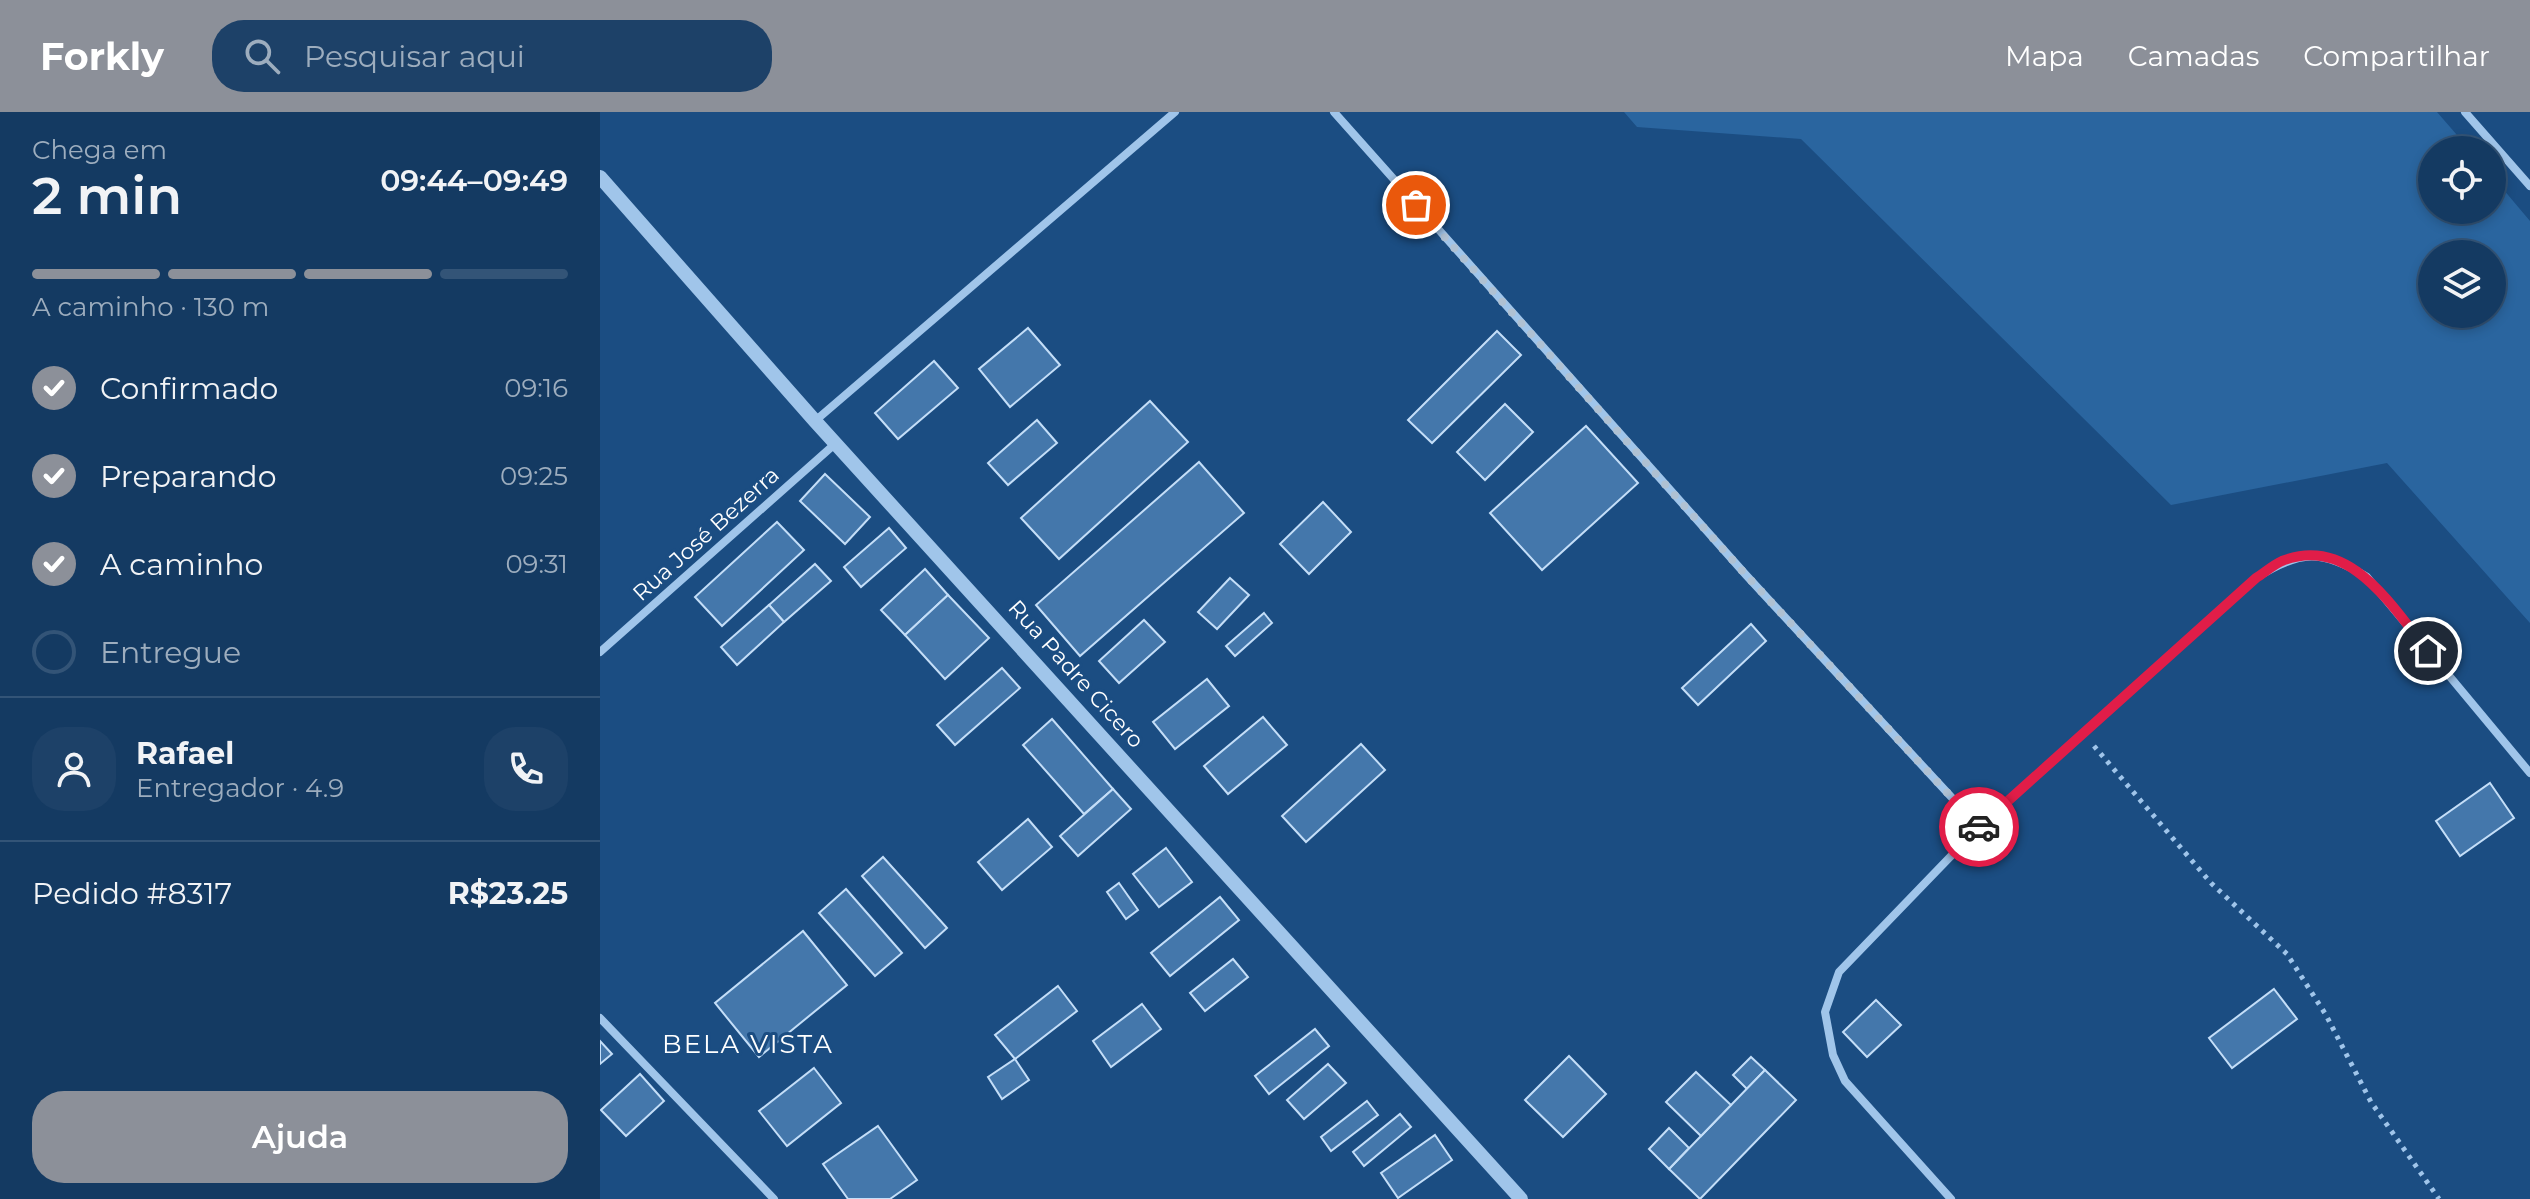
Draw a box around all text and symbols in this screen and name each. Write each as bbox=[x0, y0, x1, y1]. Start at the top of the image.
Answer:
search box bbox=[212, 20, 772, 92]
text: Forkly bbox=[40, 33, 164, 80]
icon: search bbox=[240, 34, 284, 78]
text: Pesquisar aqui bbox=[304, 38, 525, 75]
text: Mapa bbox=[2005, 39, 2084, 73]
text: Camadas bbox=[2128, 39, 2259, 73]
text: Compartilhar bbox=[2303, 39, 2490, 73]
text: Chega em bbox=[32, 134, 167, 166]
map controls bbox=[2418, 136, 2506, 328]
button: locate bbox=[2418, 136, 2506, 224]
text: 09:44–09:49 bbox=[380, 162, 568, 199]
text: 2 min bbox=[32, 164, 182, 227]
pin bbox=[1382, 171, 1450, 239]
icon: bag bbox=[1394, 183, 1438, 227]
button: layers bbox=[2418, 240, 2506, 328]
text: A caminho · 130 m bbox=[32, 291, 269, 323]
icon: check bbox=[32, 366, 76, 410]
text: Confirmado bbox=[100, 370, 278, 407]
text: 09:16 bbox=[504, 372, 568, 404]
icon: check bbox=[32, 454, 76, 498]
text: Preparando bbox=[100, 458, 277, 495]
text: 09:25 bbox=[500, 460, 568, 492]
street label: Rua José Bezerra bbox=[627, 461, 785, 607]
icon: check bbox=[32, 542, 76, 586]
text: A caminho bbox=[100, 546, 263, 583]
text: 09:31 bbox=[505, 548, 568, 580]
street label: Rua Padre Cicero bbox=[1002, 594, 1150, 754]
pin bbox=[2394, 617, 2462, 685]
icon: home bbox=[2406, 629, 2450, 673]
text: Entregue bbox=[100, 634, 241, 671]
button: person bbox=[32, 727, 116, 811]
button: phone bbox=[484, 727, 568, 811]
text: Rafael bbox=[136, 735, 234, 772]
text: Entregador · 4.9 bbox=[136, 772, 344, 804]
courier bbox=[1939, 787, 2019, 867]
icon: car bbox=[1957, 805, 2001, 849]
text: Pedido #8317 bbox=[32, 875, 232, 912]
text: R$23.25 bbox=[448, 875, 568, 912]
district label: BELA VISTA bbox=[662, 1028, 834, 1060]
button: Ajuda bbox=[32, 1091, 568, 1183]

